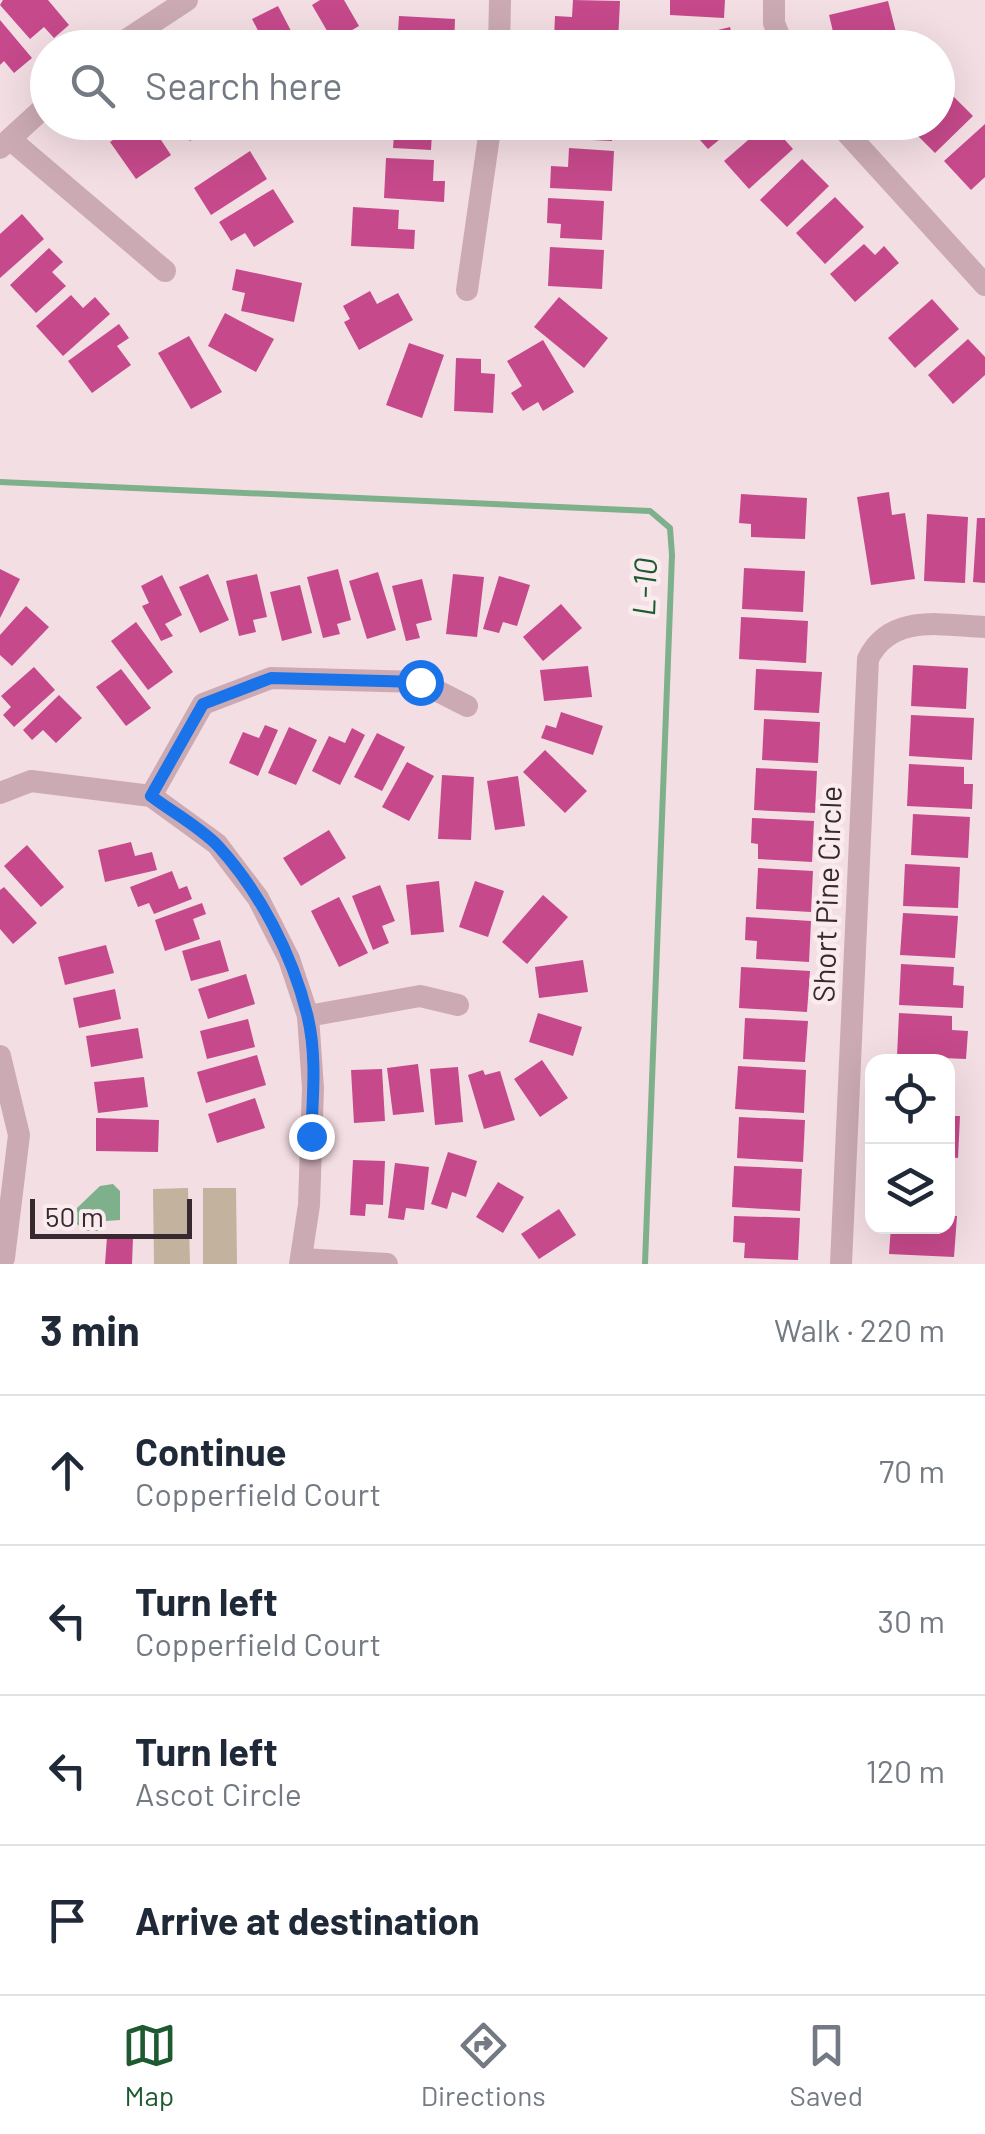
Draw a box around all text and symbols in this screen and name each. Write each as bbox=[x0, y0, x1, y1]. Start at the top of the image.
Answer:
search box bbox=[30, 30, 955, 140]
icon: search bbox=[65, 58, 120, 113]
text: Search here bbox=[145, 62, 343, 108]
water label: L-10 bbox=[623, 557, 663, 617]
route start bbox=[398, 660, 444, 706]
street label: Short Pine Circle bbox=[804, 785, 848, 1003]
map controls bbox=[865, 1054, 955, 1234]
button: locate bbox=[865, 1054, 955, 1144]
route end bbox=[289, 1114, 335, 1160]
button: layers bbox=[865, 1144, 955, 1234]
scale bar bbox=[30, 1194, 192, 1238]
text: 50 m bbox=[45, 1199, 104, 1233]
text: 3 min bbox=[40, 1304, 140, 1354]
text: Walk · 220 m bbox=[774, 1310, 945, 1348]
text: Continue bbox=[135, 1428, 286, 1474]
icon: ahead bbox=[40, 1443, 95, 1498]
text: 70 m bbox=[879, 1451, 945, 1489]
text: Copperfield Court bbox=[135, 1474, 381, 1512]
text: Turn left bbox=[135, 1578, 278, 1624]
icon: left bbox=[40, 1593, 95, 1648]
text: 30 m bbox=[878, 1601, 945, 1639]
text: Copperfield Court bbox=[135, 1624, 381, 1662]
text: Turn left bbox=[135, 1728, 278, 1774]
icon: left bbox=[40, 1743, 95, 1798]
text: 120 m bbox=[866, 1751, 945, 1789]
text: Ascot Circle bbox=[135, 1774, 302, 1812]
icon: arrive bbox=[40, 1893, 95, 1948]
text: Arrive at destination bbox=[135, 1897, 480, 1943]
tab: Map bbox=[122, 2018, 177, 2112]
tab: Directions bbox=[421, 2018, 546, 2112]
tab: Saved bbox=[790, 2018, 863, 2112]

